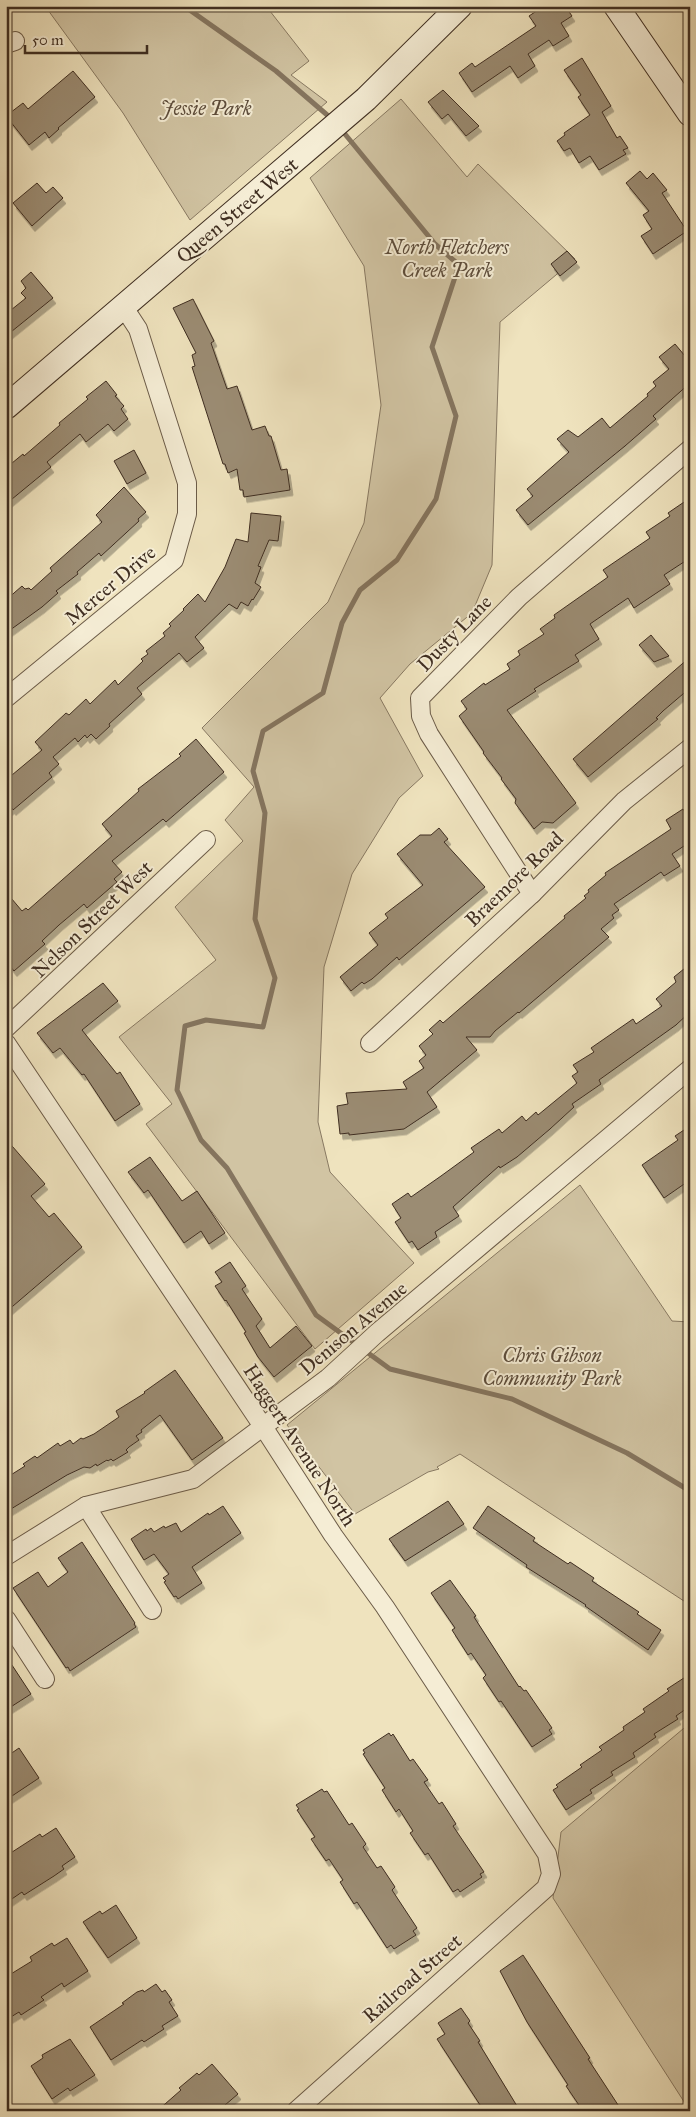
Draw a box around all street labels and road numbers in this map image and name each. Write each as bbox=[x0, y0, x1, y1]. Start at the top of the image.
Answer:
street label: Queen Street West bbox=[171, 152, 303, 268]
street label: Mercer Drive bbox=[60, 540, 160, 630]
street label: Dusty Lane bbox=[412, 590, 496, 676]
street label: Braemore Road bbox=[460, 826, 568, 932]
street label: Nelson Street West bbox=[27, 856, 157, 982]
street label: Denison Avenue bbox=[294, 1276, 412, 1380]
street label: Haggert Avenue North bbox=[238, 1359, 361, 1531]
street label: Railroad Street bbox=[358, 1928, 466, 2028]

